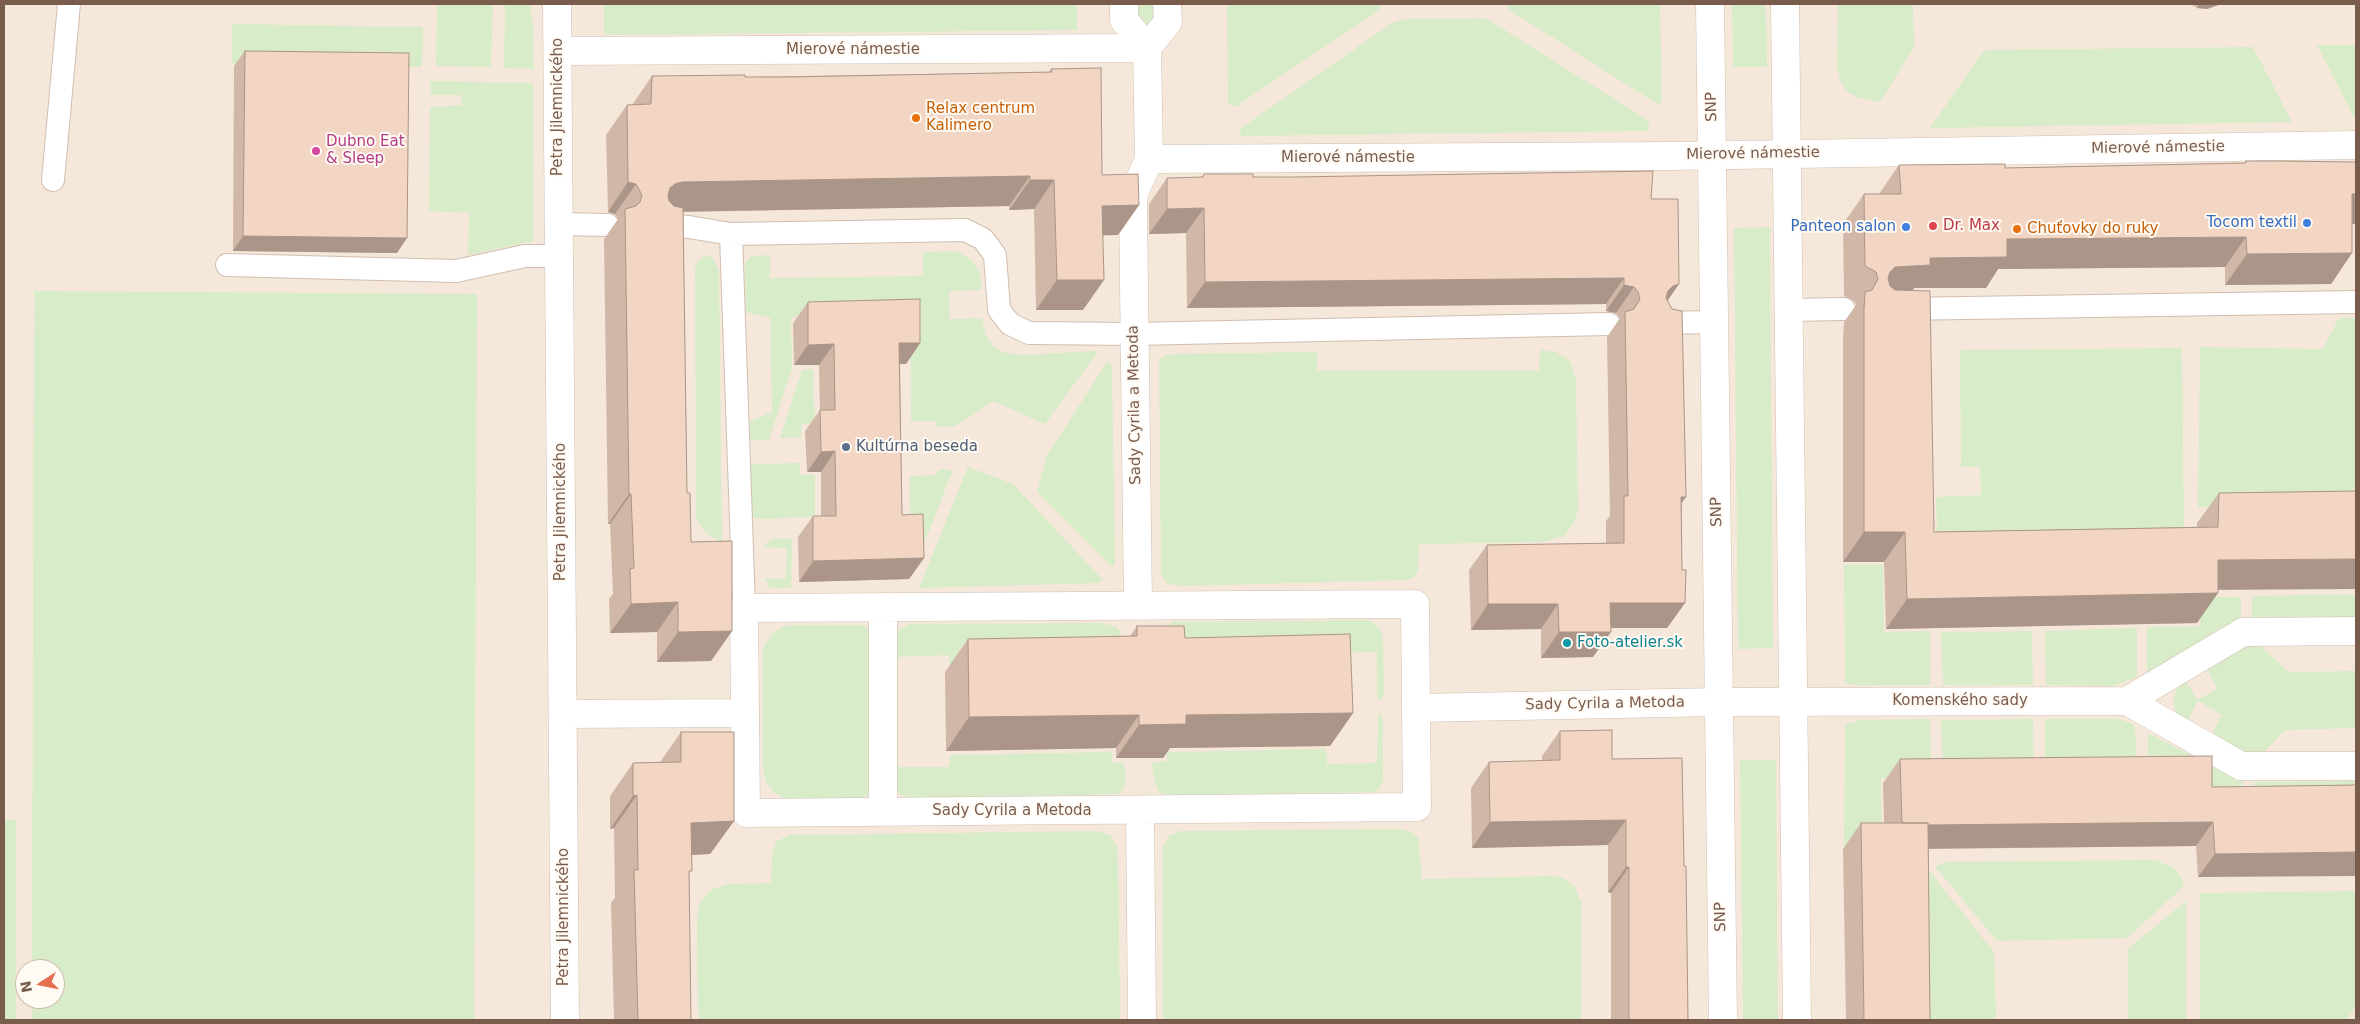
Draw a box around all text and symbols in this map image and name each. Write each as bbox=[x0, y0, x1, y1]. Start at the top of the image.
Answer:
street label: Petra Jilemnického bbox=[549, 38, 567, 176]
street label: Mierové námestie bbox=[786, 41, 920, 59]
street label: SNP bbox=[1703, 92, 1721, 122]
place label: Relax centrum Kalimero bbox=[926, 100, 1035, 135]
marker: Relax centrum Kalimero bbox=[910, 112, 922, 124]
place label: Dubno Eat & Sleep bbox=[326, 133, 405, 168]
street label: Mierové námestie bbox=[2091, 138, 2225, 158]
street label: Mierové námestie bbox=[1686, 144, 1820, 164]
marker: Dubno Eat & Sleep bbox=[310, 145, 322, 157]
street label: Mierové námestie bbox=[1281, 149, 1415, 167]
place label: Tocom textil bbox=[2206, 214, 2297, 232]
place label: Dr. Max bbox=[1943, 217, 2000, 235]
marker: Tocom textil bbox=[2301, 217, 2313, 229]
place label: Panteon salon bbox=[1791, 218, 1896, 236]
marker: Dr. Max bbox=[1927, 220, 1939, 232]
place label: Chuťovky do ruky bbox=[2027, 220, 2158, 238]
marker: Panteon salon bbox=[1900, 221, 1912, 233]
marker: Chuťovky do ruky bbox=[2011, 223, 2023, 235]
street label: Sady Cyrila a Metoda bbox=[1125, 325, 1145, 485]
place label: Kultúrna beseda bbox=[856, 438, 978, 456]
marker: Kultúrna beseda bbox=[840, 441, 852, 453]
street label: Petra Jilemnického bbox=[552, 443, 570, 581]
street label: SNP bbox=[1708, 497, 1726, 527]
place label: Foto-atelier.sk bbox=[1577, 634, 1683, 652]
marker: Foto-atelier.sk bbox=[1561, 637, 1573, 649]
street label: Komenského sady bbox=[1892, 692, 2028, 710]
street label: Sady Cyrila a Metoda bbox=[1525, 694, 1685, 714]
street label: Sady Cyrila a Metoda bbox=[932, 802, 1092, 820]
street label: Petra Jilemnického bbox=[555, 848, 573, 986]
street label: SNP bbox=[1712, 902, 1730, 932]
north arrow bbox=[15, 959, 65, 1009]
text: N bbox=[17, 979, 35, 994]

